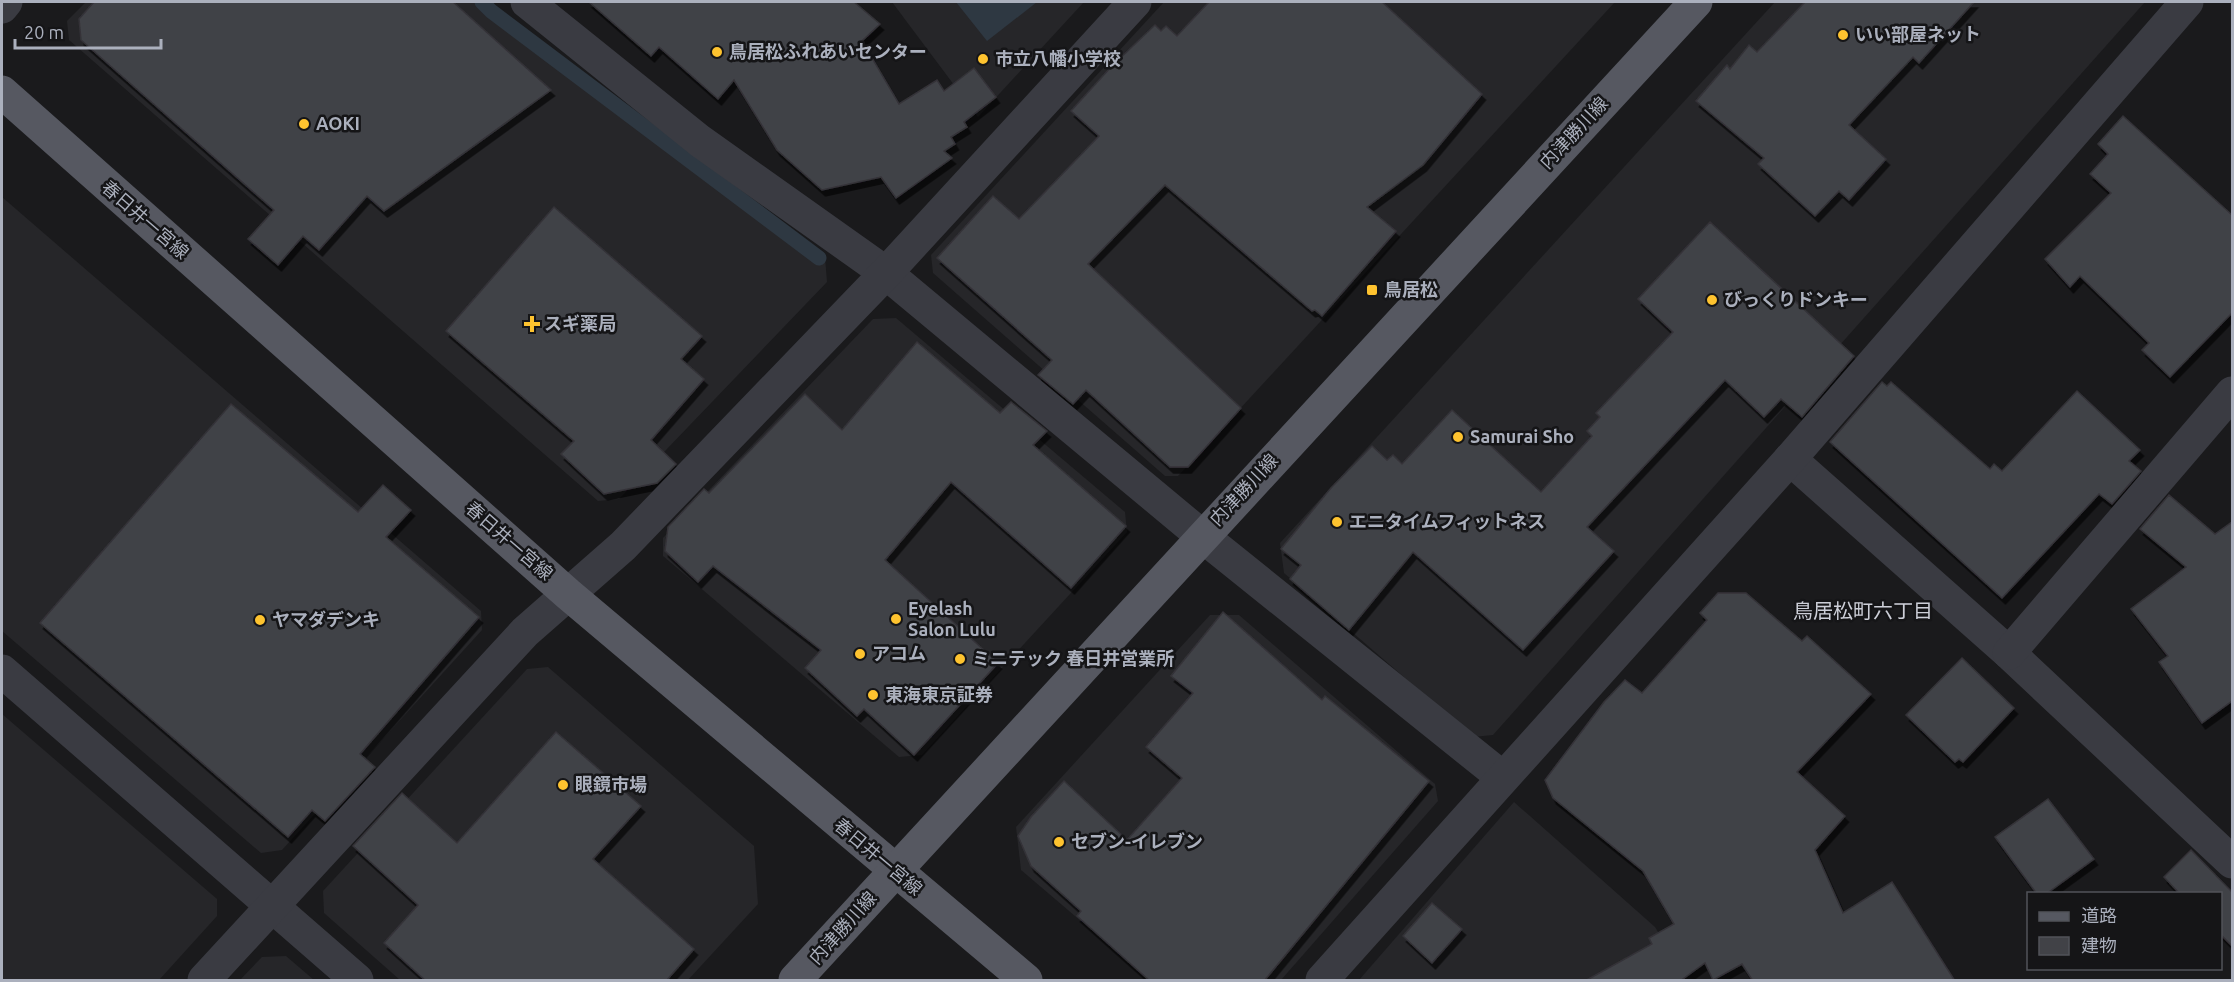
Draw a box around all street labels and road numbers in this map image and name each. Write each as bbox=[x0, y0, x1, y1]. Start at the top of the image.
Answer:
street label: 内津勝川線 bbox=[1535, 93, 1611, 172]
street label: 春日井一宮線 bbox=[98, 176, 193, 262]
street label: 内津勝川線 bbox=[1205, 450, 1281, 529]
street label: 春日井一宮線 bbox=[462, 497, 557, 583]
street label: 春日井一宮線 bbox=[831, 814, 926, 899]
street label: 内津勝川線 bbox=[805, 887, 880, 967]

